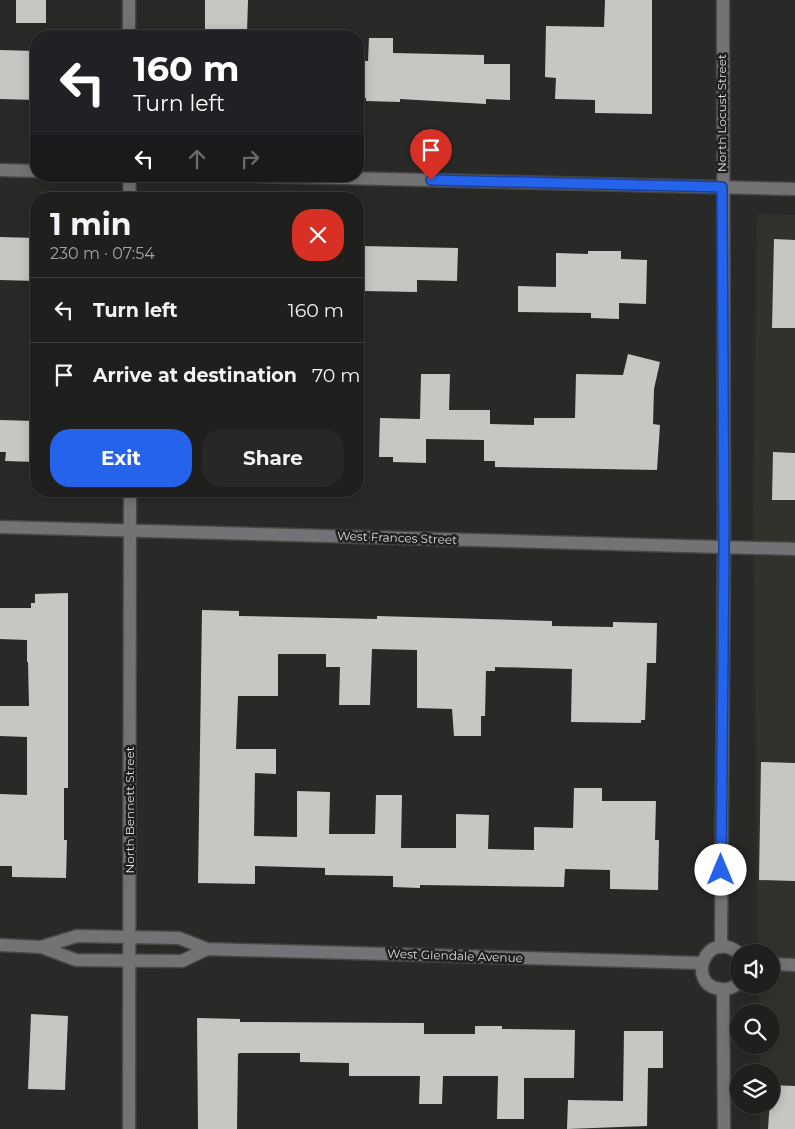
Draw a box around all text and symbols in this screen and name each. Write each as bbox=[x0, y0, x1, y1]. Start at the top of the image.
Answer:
text: 160 m bbox=[133, 47, 239, 90]
icon: left bbox=[50, 50, 115, 115]
street label: North Locust Street bbox=[714, 54, 729, 172]
text: Turn left bbox=[133, 90, 225, 117]
pin bbox=[410, 129, 452, 180]
icon: arrive bbox=[417, 136, 445, 164]
icon: left bbox=[130, 145, 158, 173]
icon: ahead bbox=[183, 145, 211, 173]
icon: right bbox=[236, 145, 264, 173]
text: 1 min bbox=[50, 206, 131, 243]
button: close bbox=[292, 209, 344, 261]
text: 230 m · 07:54 bbox=[50, 244, 155, 263]
icon: left bbox=[50, 296, 78, 324]
text: Turn left bbox=[93, 299, 178, 322]
text: 160 m bbox=[288, 299, 344, 322]
icon: arrive bbox=[50, 361, 78, 389]
text: Arrive at destination bbox=[93, 364, 297, 387]
text: 70 m bbox=[312, 364, 360, 387]
button: Exit bbox=[50, 429, 192, 487]
button: Share bbox=[202, 429, 344, 487]
street label: West Frances Street bbox=[337, 528, 457, 547]
street label: North Bennett Street bbox=[122, 746, 137, 874]
position arrow bbox=[694, 843, 746, 895]
map controls bbox=[730, 944, 780, 1114]
button: sound bbox=[730, 944, 780, 994]
street label: West Glendale Avenue bbox=[387, 946, 523, 965]
button: search bbox=[730, 1004, 780, 1054]
button: layers bbox=[730, 1064, 780, 1114]

